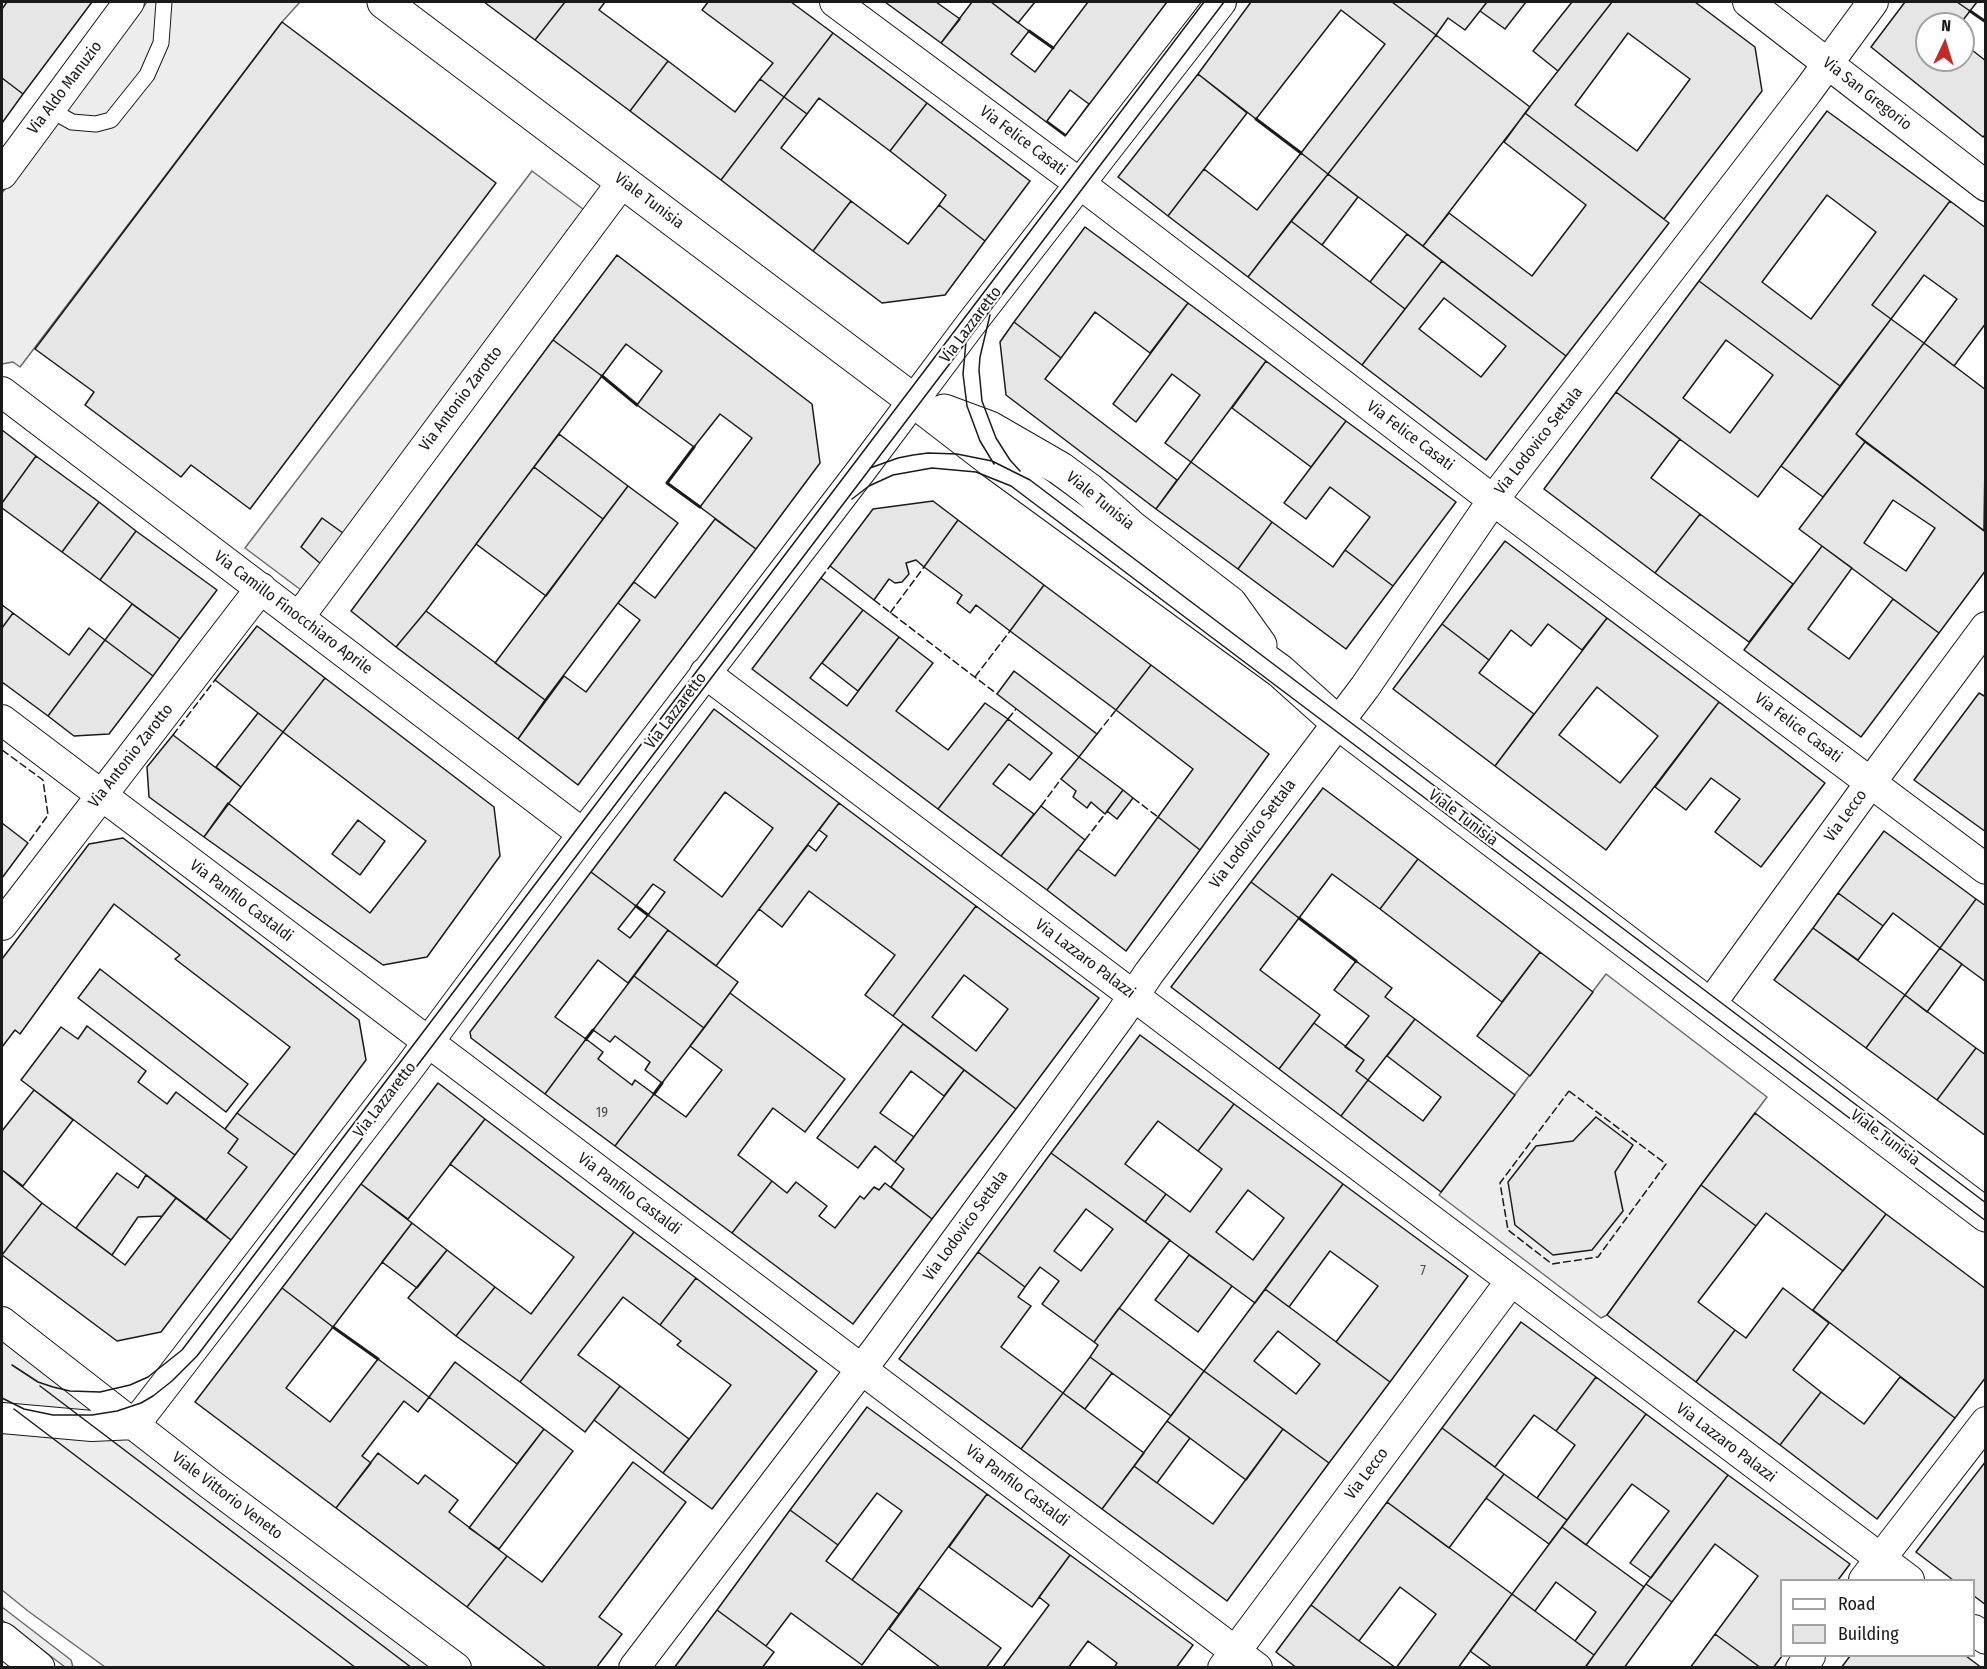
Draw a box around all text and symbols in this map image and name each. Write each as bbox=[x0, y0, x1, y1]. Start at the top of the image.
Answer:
north arrow bbox=[1915, 12, 1975, 72]
text: N bbox=[1941, 16, 1952, 35]
street label: Via Aldo Manuzio bbox=[24, 38, 106, 138]
street label: Via San Gregorio bbox=[1819, 53, 1915, 135]
street label: Via Felice Casati bbox=[976, 102, 1070, 180]
street label: Viale Tunisia bbox=[610, 169, 688, 233]
street label: Via Lazzaretto bbox=[936, 283, 1006, 367]
street label: Via Antonio Zarotto bbox=[415, 343, 507, 455]
street label: Via Lodovico Settala bbox=[1491, 383, 1587, 499]
street label: Via Felice Casati bbox=[1363, 397, 1457, 475]
street label: Viale Tunisia bbox=[1062, 468, 1138, 534]
street label: Via Camillo Finocchiaro Aprile bbox=[210, 547, 376, 679]
street label: Via Lazzaretto bbox=[641, 669, 711, 753]
street label: Via Felice Casati bbox=[1751, 689, 1845, 767]
street label: Via Antonio Zarotto bbox=[85, 700, 177, 812]
street label: Via Lodovico Settala bbox=[1206, 776, 1300, 892]
street label: Viale Tunisia bbox=[1424, 786, 1502, 850]
street label: Via Lecco bbox=[1821, 786, 1871, 846]
street label: Via Panfilo Castaldi bbox=[186, 856, 296, 946]
street label: Via Lazzaro Palazzi bbox=[1031, 915, 1139, 1003]
street label: Via Lazzaretto bbox=[350, 1058, 420, 1142]
house number: 19 bbox=[596, 1105, 608, 1121]
street label: Viale Tunisia bbox=[1846, 1106, 1924, 1170]
street label: Via Panfilo Castaldi bbox=[574, 1149, 684, 1239]
street label: Via Lodovico Settala bbox=[920, 1167, 1012, 1285]
house number: 7 bbox=[1420, 1263, 1426, 1279]
street label: Via Lazzaro Palazzi bbox=[1672, 1399, 1780, 1487]
street label: Via Panfilo Castaldi bbox=[962, 1441, 1072, 1531]
street label: Via Lecco bbox=[1341, 1444, 1393, 1504]
street label: Viale Vittorio Veneto bbox=[168, 1448, 286, 1544]
legend bbox=[1780, 1579, 1975, 1657]
text: Road bbox=[1838, 1593, 1875, 1615]
text: Building bbox=[1838, 1623, 1899, 1645]

